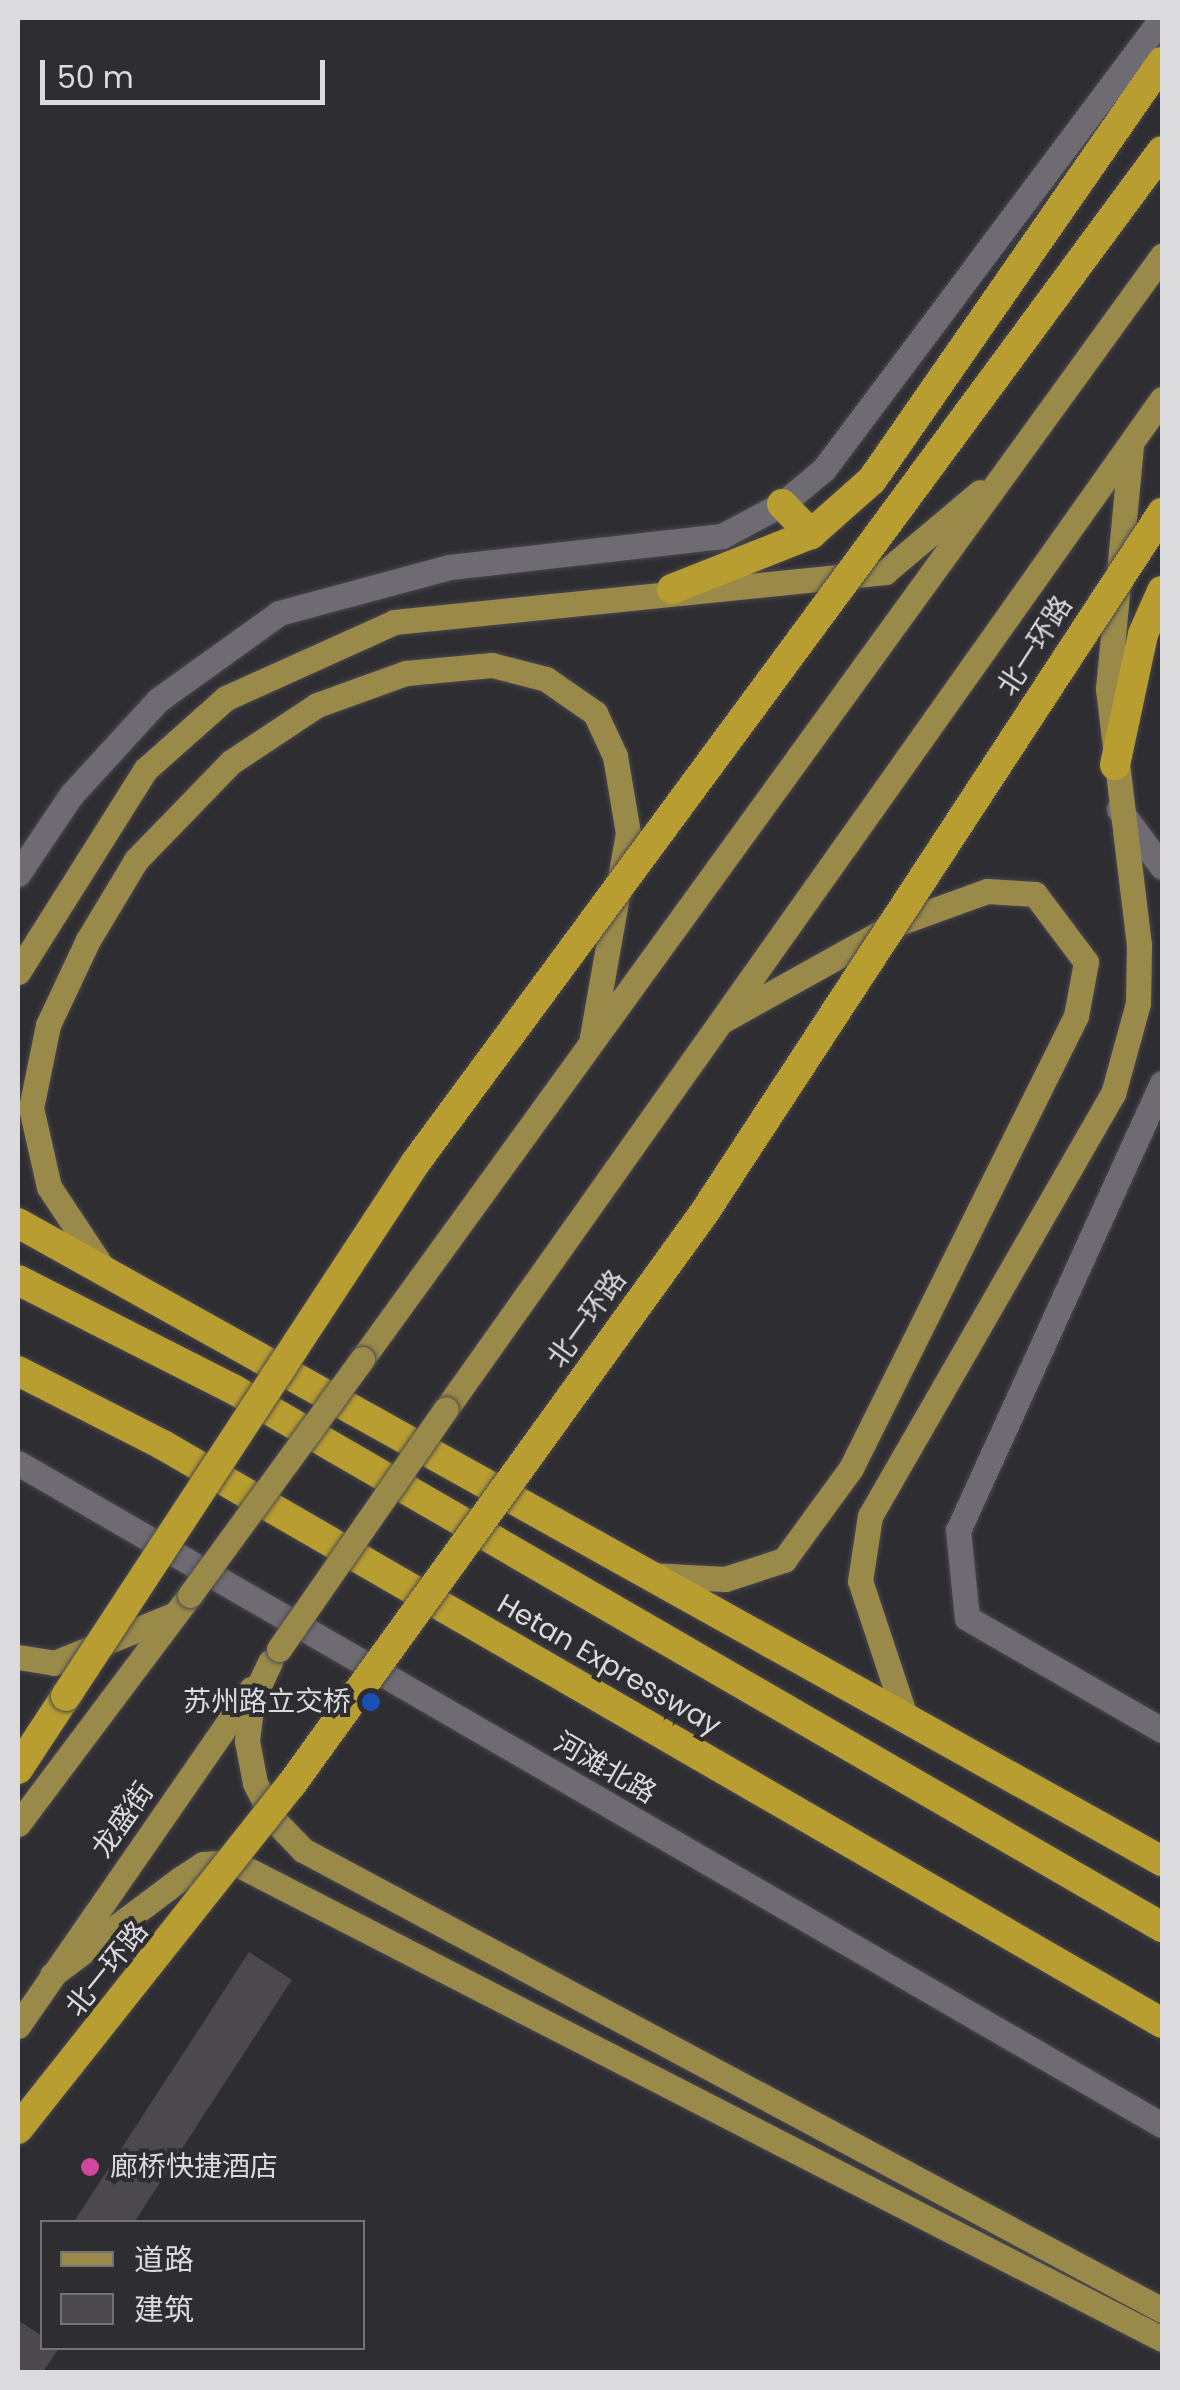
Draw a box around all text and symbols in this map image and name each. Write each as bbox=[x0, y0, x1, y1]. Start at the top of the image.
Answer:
scale bar bbox=[45, 40, 330, 102]
text: 50 m bbox=[57, 56, 134, 99]
street label: 北一环路 bbox=[990, 590, 1080, 702]
street label: 北一环路 bbox=[540, 1264, 634, 1374]
street label: Hetan Expressway bbox=[491, 1587, 727, 1743]
place label: 苏州路立交桥 bbox=[183, 1685, 351, 1719]
marker: 苏州路立交桥 bbox=[360, 1691, 382, 1713]
street label: 河滩北路 bbox=[548, 1725, 662, 1811]
street label: 龙盛街 bbox=[85, 1776, 161, 1864]
street label: 北一环路 bbox=[59, 1915, 155, 2023]
place label: 廊桥快捷酒店 bbox=[110, 2150, 278, 2184]
marker: 廊桥快捷酒店 bbox=[79, 2156, 101, 2178]
legend bbox=[40, 2220, 365, 2350]
text: 道路 bbox=[134, 2238, 194, 2281]
text: 建筑 bbox=[134, 2288, 194, 2331]

